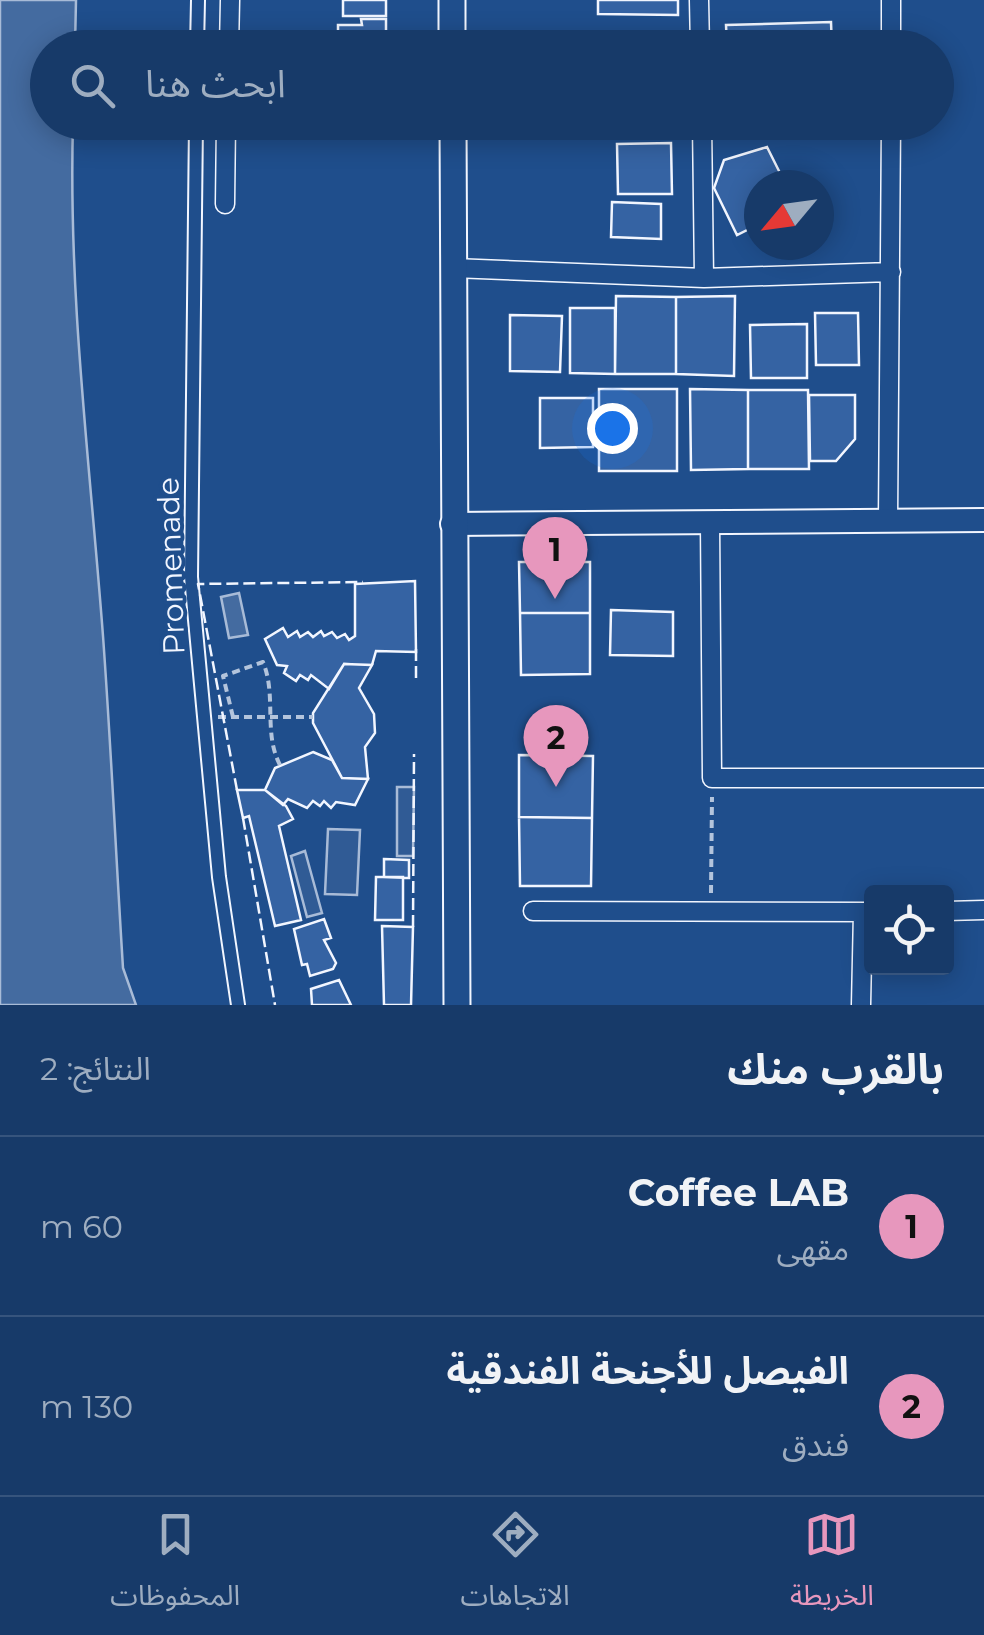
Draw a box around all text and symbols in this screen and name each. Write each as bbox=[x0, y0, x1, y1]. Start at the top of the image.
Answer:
search box bbox=[30, 30, 954, 140]
icon: search bbox=[65, 58, 120, 113]
text: ابحث هنا bbox=[145, 60, 286, 107]
north arrow bbox=[744, 170, 834, 260]
your location bbox=[587, 403, 638, 454]
street label: Promenade bbox=[149, 477, 193, 655]
pin: 1 bbox=[522, 516, 588, 599]
pin: 2 bbox=[524, 704, 588, 787]
map controls bbox=[864, 885, 954, 975]
button: locate bbox=[864, 885, 954, 975]
text: بالقرب منك bbox=[727, 1043, 944, 1095]
text: النتائج: 2 bbox=[40, 1049, 151, 1088]
text: Coffee LAB bbox=[628, 1169, 849, 1216]
text: 60 m bbox=[40, 1207, 123, 1246]
text: 1 bbox=[905, 1207, 918, 1246]
text: مقهى bbox=[777, 1229, 849, 1268]
text: الفيصل للأجنحة الفندقية bbox=[446, 1347, 849, 1394]
text: 130 m bbox=[40, 1387, 133, 1426]
text: 2 bbox=[902, 1387, 921, 1426]
text: فندق bbox=[782, 1425, 849, 1464]
tab: المحفوظات bbox=[110, 1507, 240, 1626]
tab: الاتجاهات bbox=[460, 1507, 570, 1626]
tab: الخريطة bbox=[790, 1507, 874, 1626]

